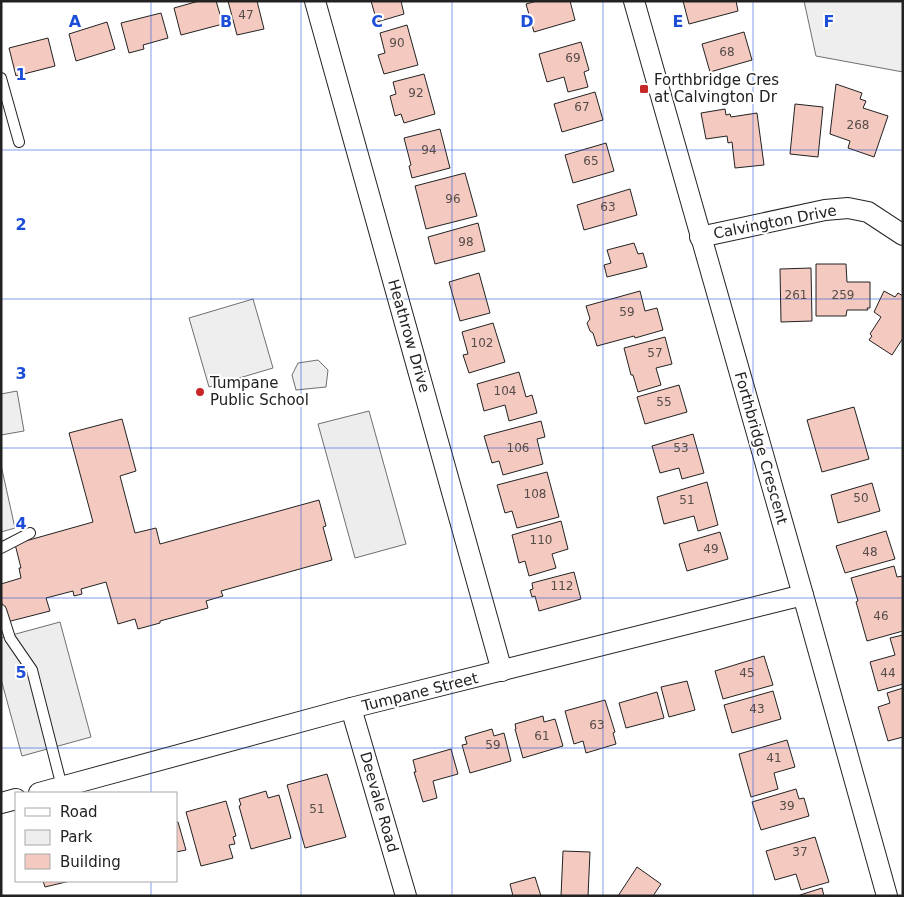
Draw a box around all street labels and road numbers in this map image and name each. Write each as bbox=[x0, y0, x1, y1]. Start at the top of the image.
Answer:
street label: Calvington Drive bbox=[712, 201, 838, 243]
street label: Heathrow Drive bbox=[384, 277, 434, 395]
street label: Forthbridge Crescent bbox=[731, 370, 791, 526]
street label: Tumpane Street bbox=[359, 669, 480, 715]
street label: Deevale Road bbox=[356, 750, 402, 854]

